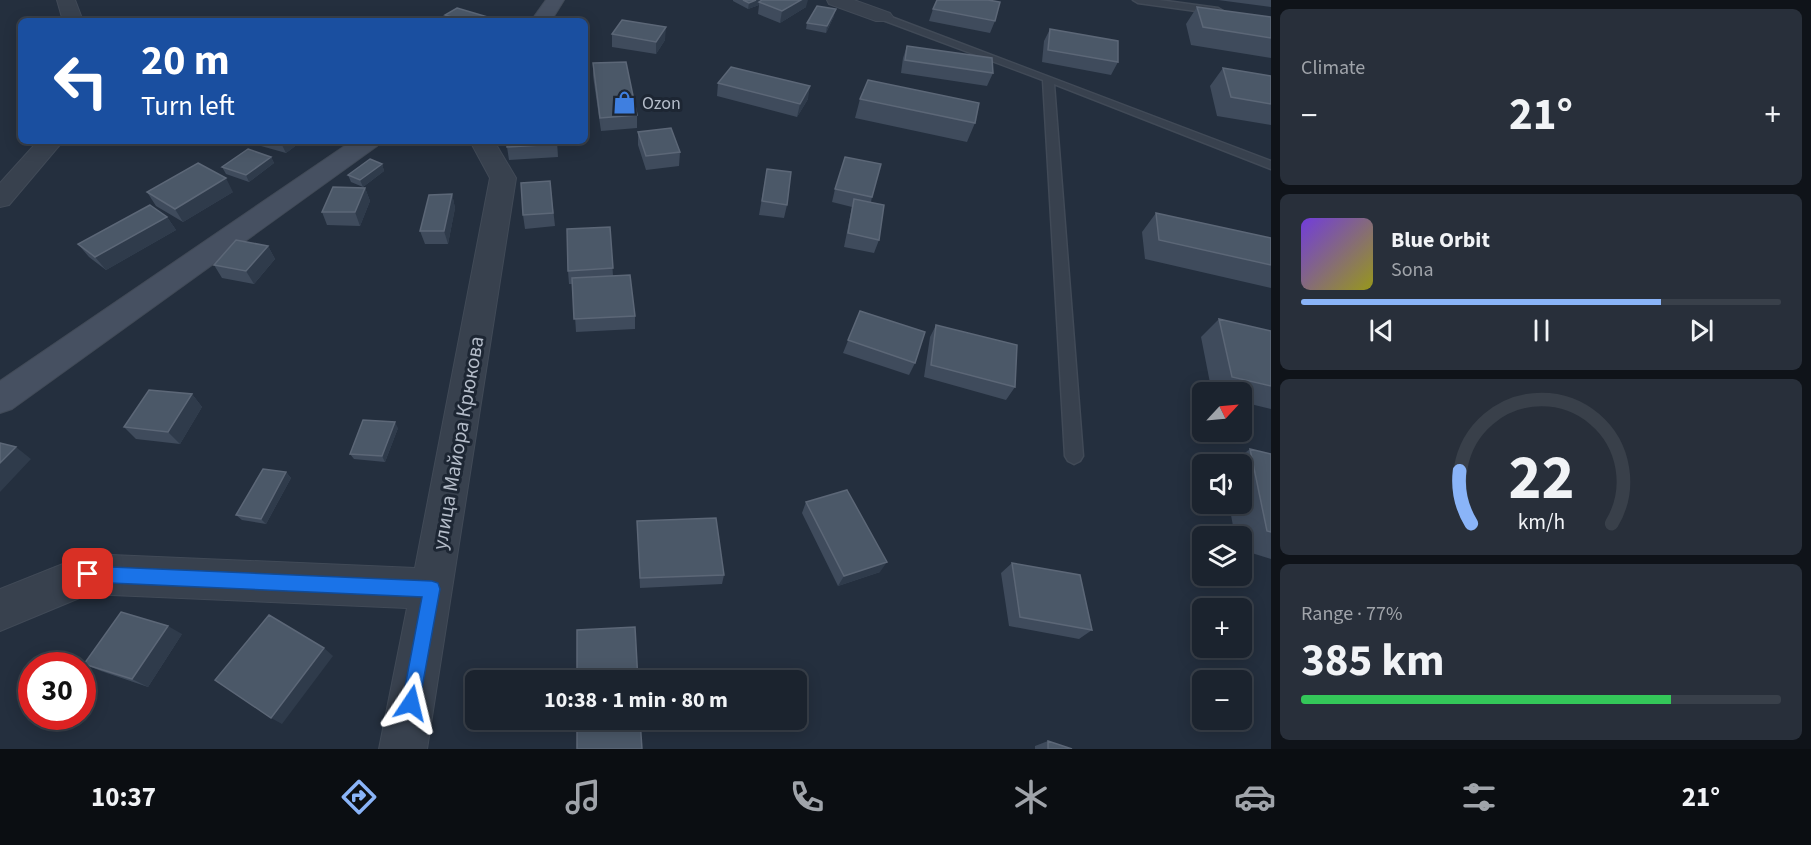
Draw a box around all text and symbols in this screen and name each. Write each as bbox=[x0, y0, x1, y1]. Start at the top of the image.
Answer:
text: 20 m bbox=[141, 31, 230, 91]
icon: left bbox=[42, 42, 120, 120]
text: Climate bbox=[1301, 54, 1365, 82]
text: 21° bbox=[1509, 83, 1573, 147]
text: Turn left bbox=[141, 87, 235, 126]
shop icon: Ozon bbox=[611, 90, 637, 116]
place label: Ozon bbox=[642, 91, 681, 116]
text: − bbox=[1301, 92, 1317, 139]
text: + bbox=[1765, 92, 1781, 139]
text: Blue Orbit bbox=[1391, 224, 1490, 256]
text: Sona bbox=[1391, 256, 1434, 284]
icon: previous bbox=[1365, 314, 1398, 347]
icon: pause bbox=[1525, 314, 1558, 347]
icon: next bbox=[1685, 314, 1718, 347]
street label: улица Майора Крюкова bbox=[424, 334, 492, 552]
north arrow bbox=[1192, 382, 1252, 442]
map controls bbox=[1192, 382, 1252, 730]
text: 22 bbox=[1508, 434, 1574, 523]
button: sound bbox=[1192, 454, 1252, 514]
text: km/h bbox=[1517, 507, 1565, 538]
button: layers bbox=[1192, 526, 1252, 586]
pin bbox=[62, 548, 113, 599]
icon: arrive bbox=[71, 557, 104, 590]
button: + bbox=[1192, 598, 1252, 658]
text: Range · 77% bbox=[1301, 600, 1402, 628]
text: 385 km bbox=[1301, 629, 1445, 693]
speed limit sign: 30 bbox=[18, 652, 96, 730]
button: − bbox=[1192, 670, 1252, 730]
position arrow bbox=[379, 671, 443, 735]
text: 10:38 · 1 min · 80 m bbox=[544, 684, 728, 716]
icon: directions bbox=[338, 776, 380, 818]
icon: music bbox=[562, 776, 604, 818]
icon: phone bbox=[786, 776, 828, 818]
icon: climate bbox=[1010, 776, 1052, 818]
icon: car bbox=[1234, 776, 1276, 818]
icon: filters bbox=[1458, 776, 1500, 818]
text: 10:37 bbox=[91, 778, 156, 817]
text: 21° bbox=[1682, 778, 1720, 817]

